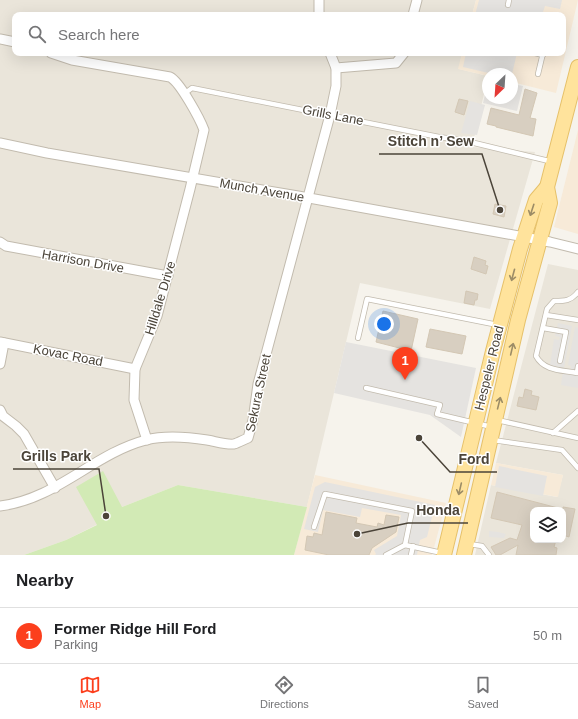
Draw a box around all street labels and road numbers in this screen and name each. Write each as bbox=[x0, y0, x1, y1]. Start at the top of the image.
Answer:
street label: Grills Lane bbox=[301, 102, 365, 128]
street label: Munch Avenue bbox=[218, 175, 306, 205]
street label: Harrison Drive bbox=[41, 246, 125, 276]
street label: Hilldale Drive bbox=[142, 259, 178, 337]
street label: Hespeler Road bbox=[471, 324, 507, 412]
street label: Kovac Road bbox=[32, 341, 104, 369]
street label: Sekura Street bbox=[242, 352, 274, 433]

